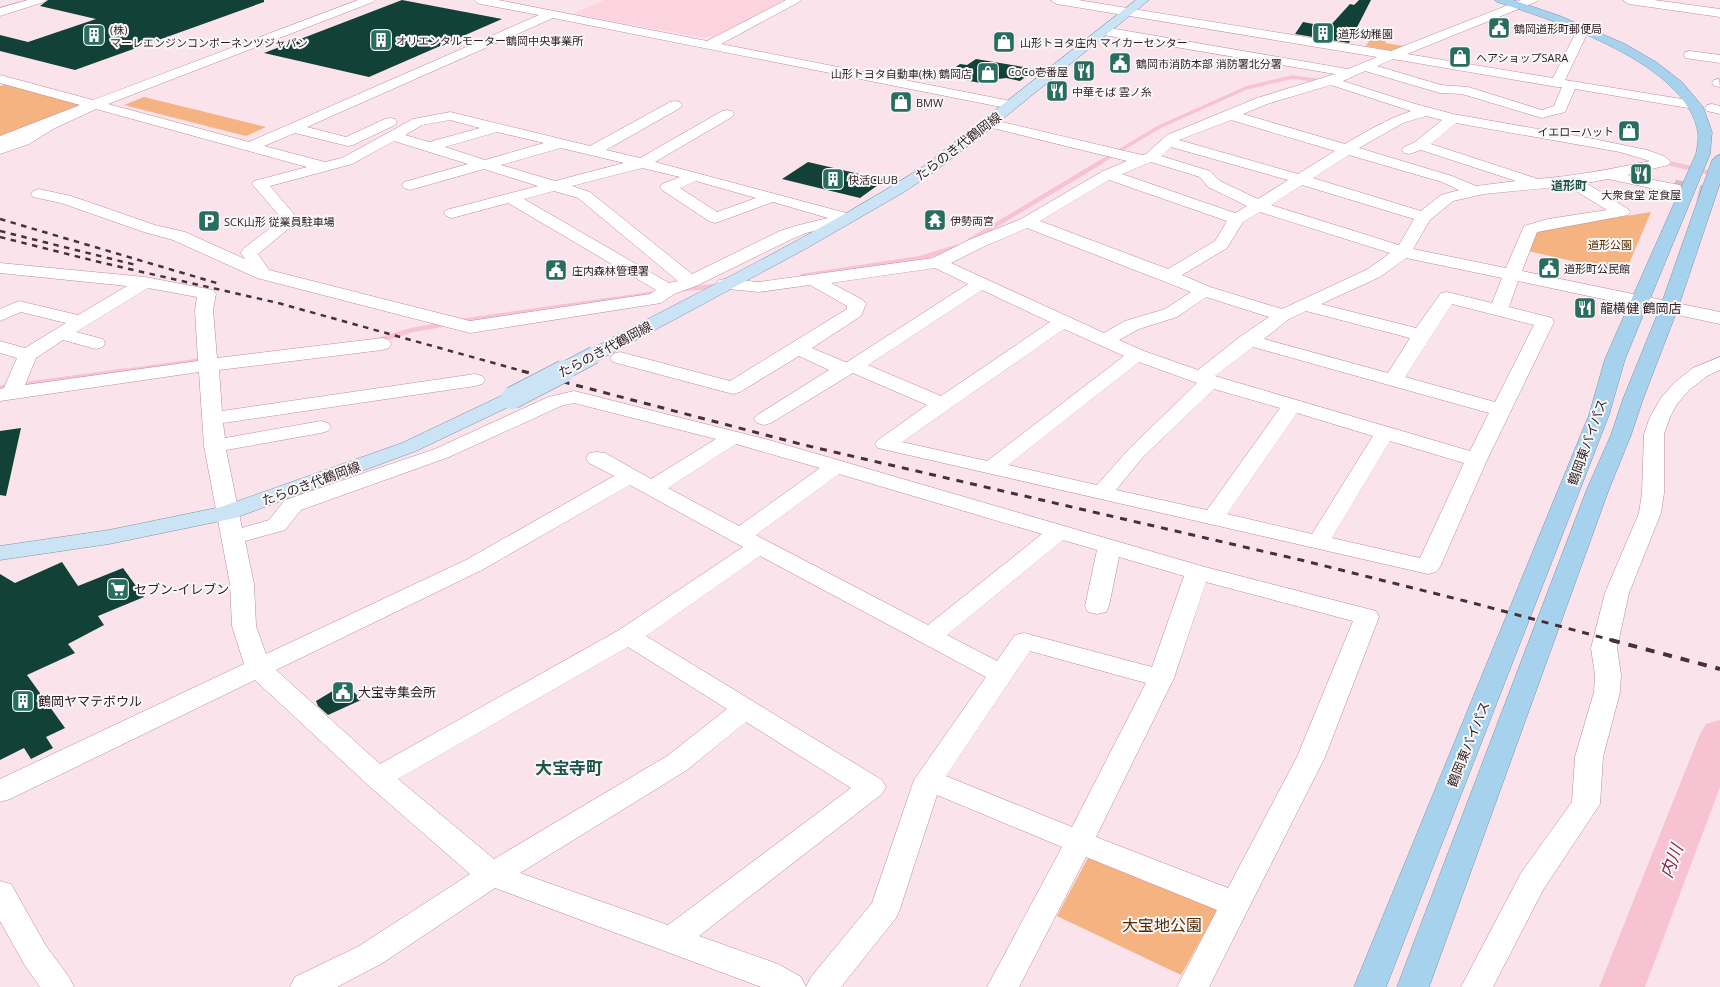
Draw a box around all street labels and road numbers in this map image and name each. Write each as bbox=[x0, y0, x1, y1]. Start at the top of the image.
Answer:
street label: たらのき代鶴岡線 bbox=[911, 108, 1005, 184]
street label: たらのき代鶴岡線 bbox=[555, 317, 655, 381]
street label: 鶴岡東バイパス bbox=[1563, 396, 1611, 488]
street label: たらのき代鶴岡線 bbox=[259, 457, 363, 509]
street label: 鶴岡東バイパス bbox=[1443, 699, 1493, 789]

